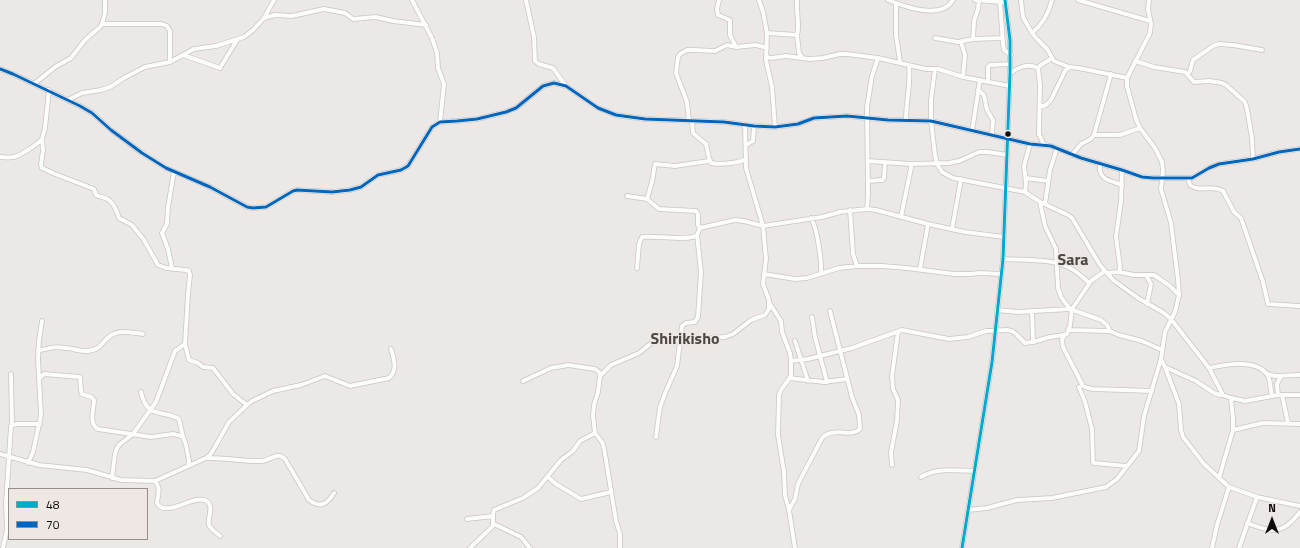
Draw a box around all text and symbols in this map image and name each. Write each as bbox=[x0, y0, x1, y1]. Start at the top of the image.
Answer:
unlabelled marker bbox=[1003, 129, 1013, 139]
district label: Sara bbox=[1057, 251, 1089, 271]
district label: Shirikisho bbox=[650, 330, 720, 350]
legend bbox=[8, 488, 148, 540]
text: 48 bbox=[46, 495, 59, 514]
north arrow bbox=[1252, 500, 1292, 540]
text: N bbox=[1268, 500, 1276, 516]
text: 70 bbox=[46, 515, 59, 534]

